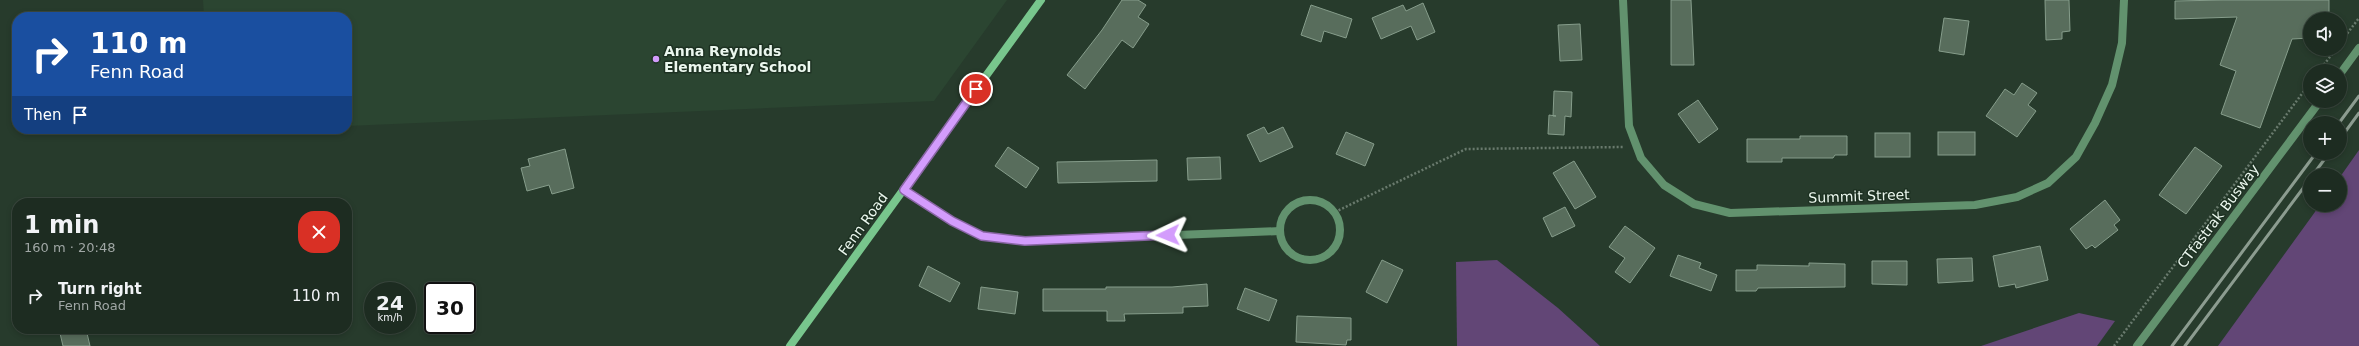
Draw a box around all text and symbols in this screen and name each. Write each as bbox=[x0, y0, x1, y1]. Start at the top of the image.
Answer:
map controls bbox=[2303, 12, 2347, 212]
button: sound bbox=[2303, 12, 2347, 56]
text: 110 m bbox=[90, 27, 187, 60]
icon: right bbox=[24, 28, 76, 80]
place label: Anna Reynolds Elementary School bbox=[664, 43, 811, 75]
marker: Anna Reynolds Elementary School bbox=[651, 54, 661, 64]
text: Fenn Road bbox=[90, 61, 184, 82]
button: layers bbox=[2303, 64, 2347, 108]
pin bbox=[959, 72, 993, 106]
icon: arrive bbox=[965, 78, 987, 100]
icon: arrive bbox=[69, 104, 91, 126]
text: Then bbox=[24, 106, 61, 124]
button: + bbox=[2303, 116, 2347, 160]
street label: CTfastrak Busway bbox=[2174, 161, 2262, 271]
button: − bbox=[2303, 168, 2347, 212]
street label: Summit Street bbox=[1808, 186, 1910, 206]
street label: Fenn Road bbox=[835, 190, 891, 258]
text: 1 min bbox=[24, 211, 99, 239]
button: close bbox=[298, 211, 340, 253]
position arrow bbox=[1147, 214, 1189, 256]
text: 160 m · 20:48 bbox=[24, 240, 115, 255]
text: Turn right bbox=[58, 280, 142, 298]
speed limit sign: 30 bbox=[424, 282, 476, 334]
icon: right bbox=[24, 285, 46, 307]
text: 110 m bbox=[292, 287, 340, 305]
text: 24 bbox=[376, 291, 404, 315]
text: Fenn Road bbox=[58, 298, 126, 313]
text: km/h bbox=[377, 312, 403, 323]

